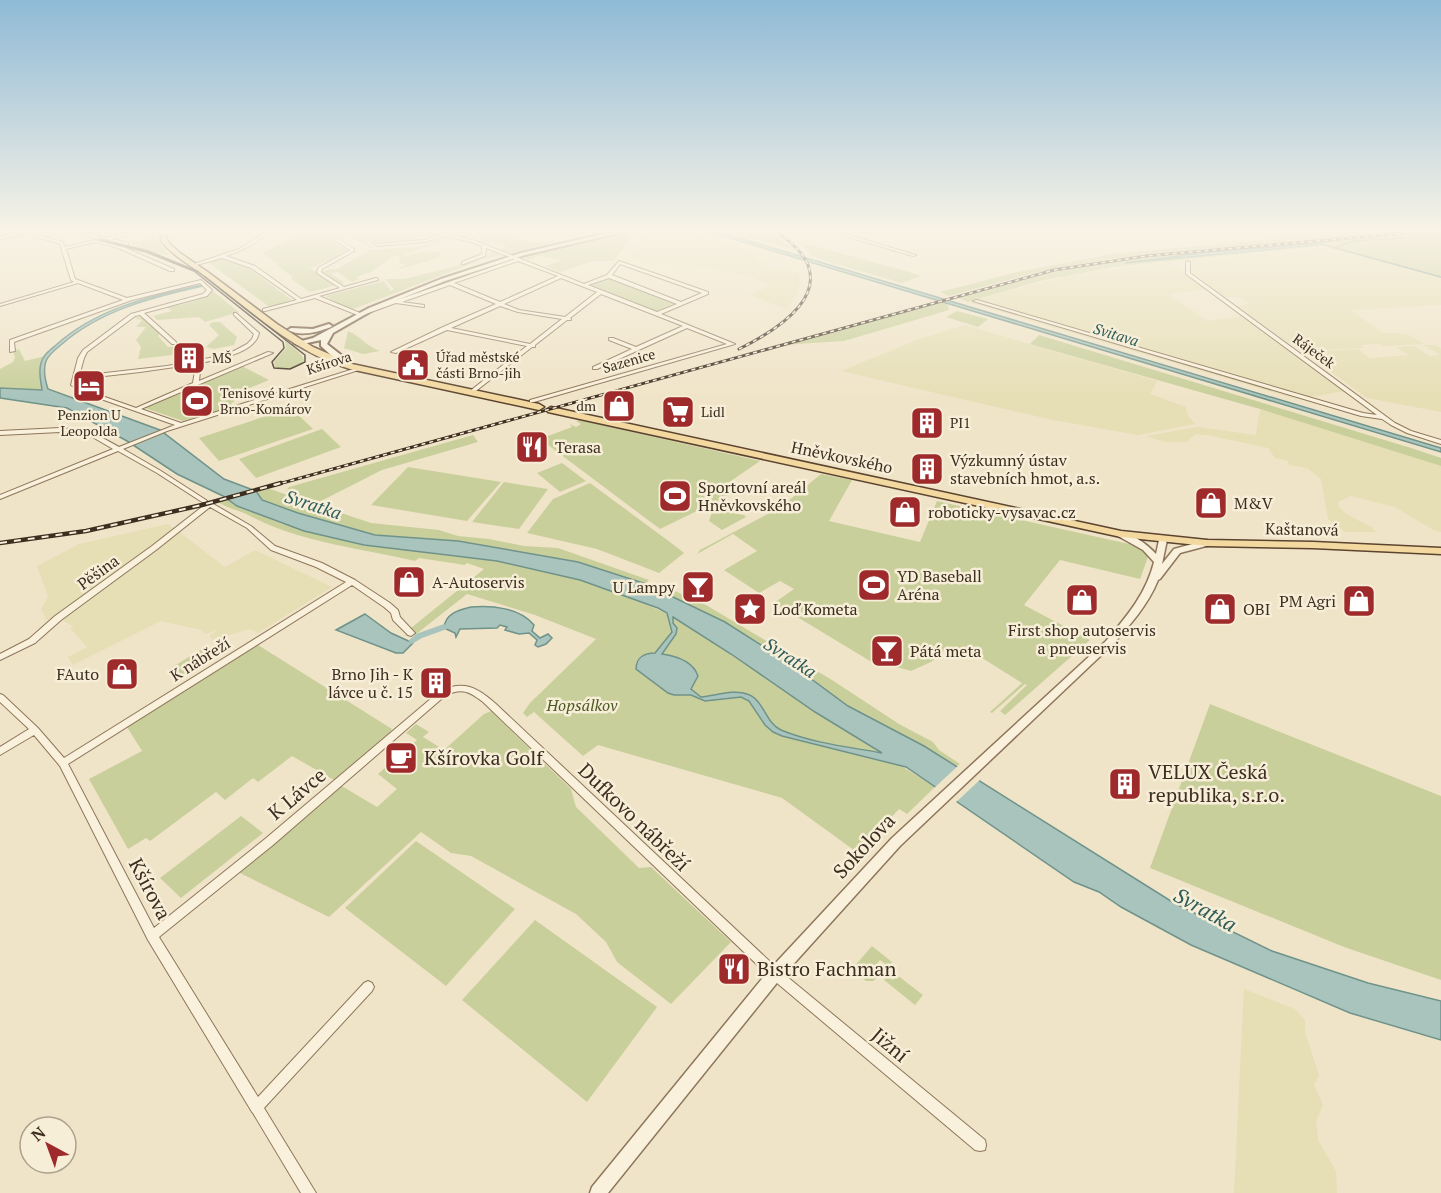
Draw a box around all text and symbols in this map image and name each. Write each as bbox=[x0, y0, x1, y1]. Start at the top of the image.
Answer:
water label: Svitava bbox=[1091, 318, 1141, 350]
street label: Ráječek bbox=[1289, 329, 1340, 373]
building icon: MŠ bbox=[171, 340, 207, 376]
street label: Sazenice bbox=[600, 344, 657, 377]
street label: Kšírova bbox=[304, 346, 354, 379]
public building icon: Úřad městské části Brno-jih bbox=[395, 347, 431, 383]
place label: Úřad městské části Brno-jih bbox=[436, 347, 521, 382]
place label: MŠ bbox=[212, 348, 232, 367]
hotel icon: Penzion U Leopolda bbox=[71, 368, 107, 404]
sports icon: Tenisové kurty Brno-Komárov bbox=[179, 383, 215, 419]
place label: Tenisové kurty Brno-Komárov bbox=[220, 383, 312, 418]
shop icon: dm bbox=[601, 388, 637, 424]
supermarket icon: Lidl bbox=[660, 394, 696, 430]
place label: dm bbox=[576, 396, 596, 415]
place label: Lidl bbox=[701, 402, 725, 421]
place label: Penzion U Leopolda bbox=[57, 405, 121, 440]
building icon: PI1 bbox=[909, 405, 945, 441]
place label: PI1 bbox=[950, 413, 971, 432]
restaurant icon: Terasa bbox=[514, 429, 550, 465]
place label: Terasa bbox=[555, 436, 601, 458]
street label: Hněvkovského bbox=[789, 436, 895, 479]
place label: Výzkumný ústav stavebních hmot, a.s. bbox=[950, 449, 1100, 489]
building icon: Výzkumný ústav stavebních hmot, a.s. bbox=[909, 451, 945, 487]
place label: Sportovní areál Hněvkovského bbox=[698, 476, 807, 516]
sports icon: Sportovní areál Hněvkovského bbox=[657, 478, 693, 514]
water label: Svratka bbox=[282, 484, 345, 524]
shop icon: M&V bbox=[1193, 485, 1229, 521]
place label: M&V bbox=[1234, 492, 1273, 514]
shop icon: roboticky-vysavac.cz bbox=[887, 494, 923, 530]
place label: roboticky-vysavac.cz bbox=[928, 501, 1076, 523]
street label: Kaštanová bbox=[1265, 517, 1339, 541]
street label: Pěšina bbox=[73, 549, 123, 595]
shop icon: A-Autoservis bbox=[391, 564, 427, 600]
place label: YD Baseball Aréna bbox=[897, 565, 982, 605]
sports icon: YD Baseball Aréna bbox=[856, 567, 892, 603]
bar icon: U Lampy bbox=[680, 569, 716, 605]
place label: A-Autoservis bbox=[432, 571, 525, 593]
place label: U Lampy bbox=[613, 576, 676, 598]
shop icon: First shop autoservis a pneuservis bbox=[1064, 582, 1100, 618]
shop icon: PM Agri bbox=[1341, 583, 1377, 619]
place label: PM Agri bbox=[1279, 590, 1336, 612]
place icon: Loď Kometa bbox=[732, 591, 768, 627]
shop icon: OBI bbox=[1202, 591, 1238, 627]
place label: Loď Kometa bbox=[773, 598, 858, 620]
place label: OBI bbox=[1243, 598, 1270, 620]
place label: First shop autoservis a pneuservis bbox=[1008, 619, 1156, 659]
water label: Svratka bbox=[760, 631, 822, 683]
street label: K nábřeží bbox=[166, 632, 234, 686]
bar icon: Pátá meta bbox=[869, 633, 905, 669]
place label: Pátá meta bbox=[910, 640, 981, 662]
shop icon: FAuto bbox=[104, 656, 140, 692]
place label: FAuto bbox=[57, 663, 99, 685]
place label: Brno Jih - K lávce u č. 15 bbox=[328, 663, 414, 703]
building icon: Brno Jih - K lávce u č. 15 bbox=[418, 665, 454, 701]
park label: Hopsálkov bbox=[546, 694, 618, 716]
cafe icon: Kšírovka Golf bbox=[383, 740, 419, 776]
place label: Kšírovka Golf bbox=[424, 744, 544, 771]
street label: Dufkovo nábřeží bbox=[573, 757, 696, 877]
place label: VELUX Česká republika, s.r.o. bbox=[1148, 758, 1285, 808]
street label: K Lávce bbox=[262, 762, 331, 826]
building icon: VELUX Česká republika, s.r.o. bbox=[1107, 766, 1143, 802]
street label: Sokolova bbox=[827, 807, 901, 884]
street label: Kšírova bbox=[123, 853, 178, 924]
water label: Svratka bbox=[1169, 880, 1242, 938]
restaurant icon: Bistro Fachman bbox=[716, 951, 752, 987]
place label: Bistro Fachman bbox=[757, 955, 896, 982]
street label: Jižní bbox=[866, 1021, 915, 1068]
north arrow bbox=[18, 1115, 78, 1175]
text: N bbox=[26, 1121, 50, 1146]

